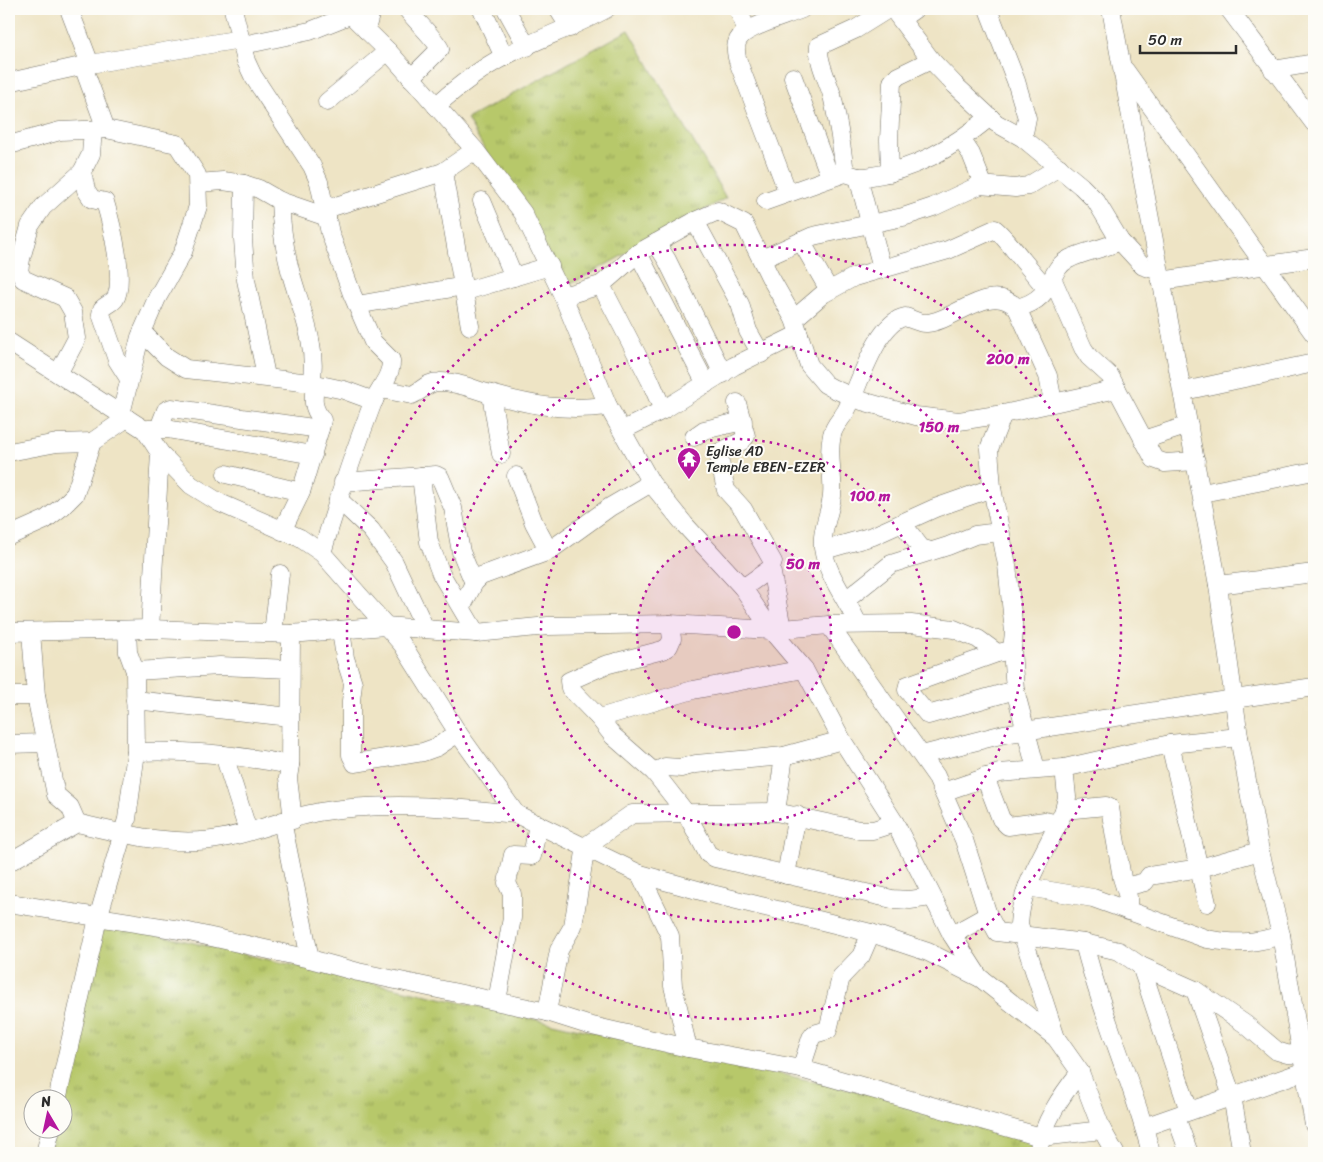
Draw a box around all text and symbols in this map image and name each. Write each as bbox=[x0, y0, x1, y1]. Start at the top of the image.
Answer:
scale bar bbox=[1140, 22, 1237, 54]
text: 50 m bbox=[1148, 27, 1183, 53]
text: 200 m bbox=[985, 346, 1030, 372]
text: 150 m bbox=[919, 414, 960, 440]
place label: Eglise AD Temple EBEN-EZER bbox=[706, 439, 826, 480]
temple icon: Eglise AD Temple EBEN-EZER bbox=[676, 446, 702, 480]
text: 100 m bbox=[850, 483, 891, 509]
text: 50 m bbox=[786, 551, 821, 577]
centre of rings bbox=[725, 623, 743, 641]
text: N bbox=[38, 1089, 53, 1115]
north arrow bbox=[22, 1090, 72, 1140]

